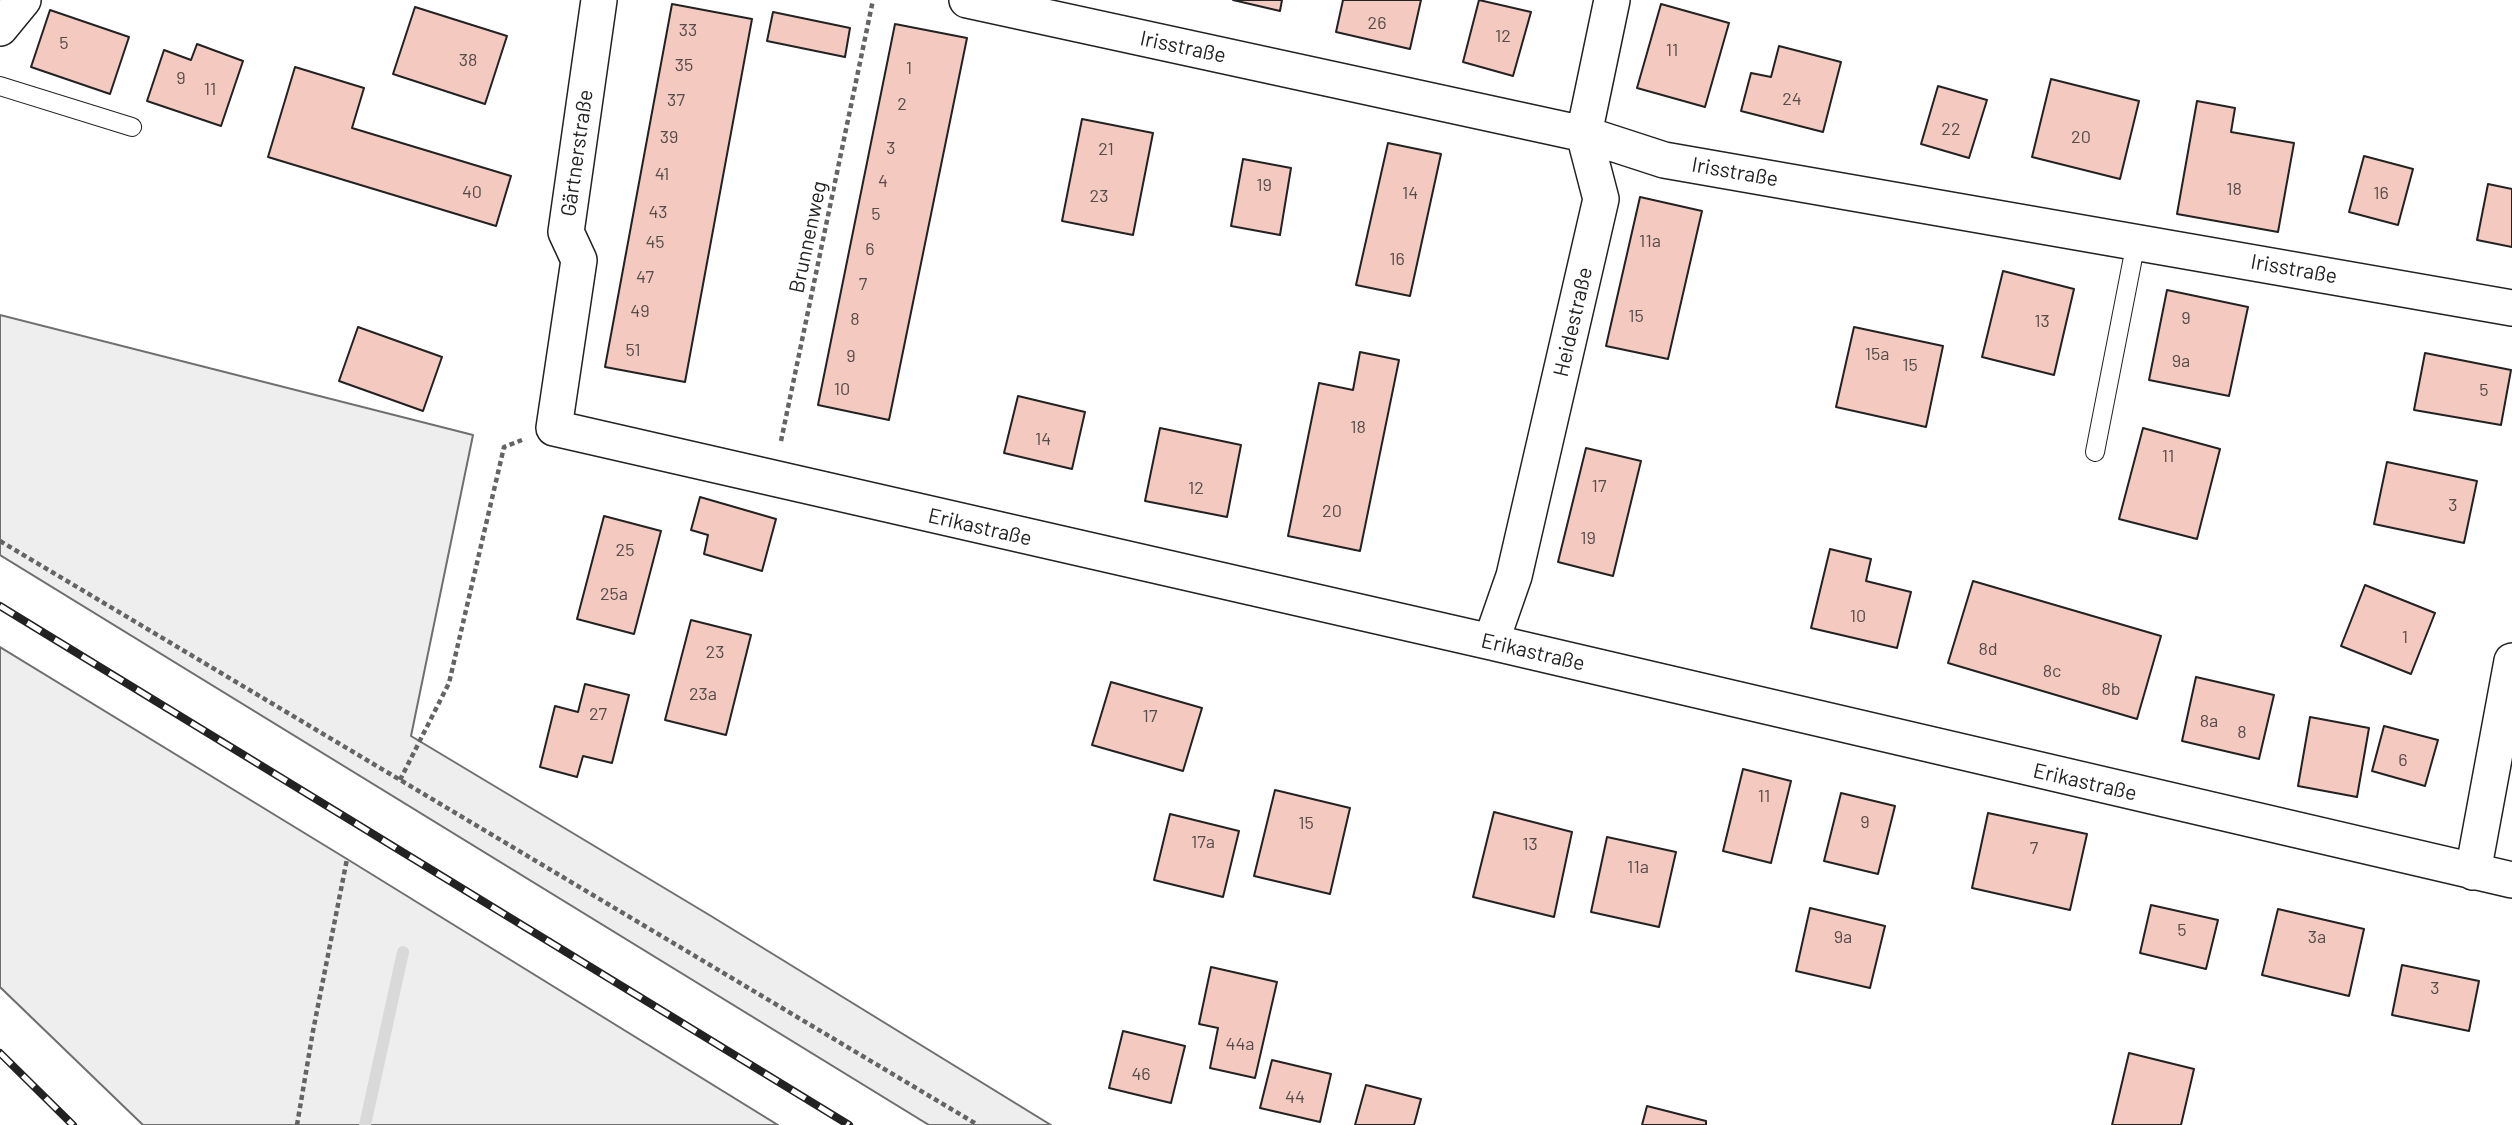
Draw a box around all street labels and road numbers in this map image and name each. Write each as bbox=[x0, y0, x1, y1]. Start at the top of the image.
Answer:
street label: Irisstraße bbox=[1138, 26, 1228, 68]
street label: Gärtnerstraße bbox=[556, 88, 598, 218]
street label: Irisstraße bbox=[1690, 152, 1780, 192]
street label: Brunnenweg bbox=[784, 179, 832, 295]
street label: Irisstraße bbox=[2249, 249, 2339, 289]
street label: Heidestraße bbox=[1548, 265, 1598, 379]
street label: Erikastraße bbox=[926, 503, 1034, 551]
street label: Erikastraße bbox=[1479, 628, 1587, 676]
street label: Erikastraße bbox=[2031, 758, 2139, 806]

